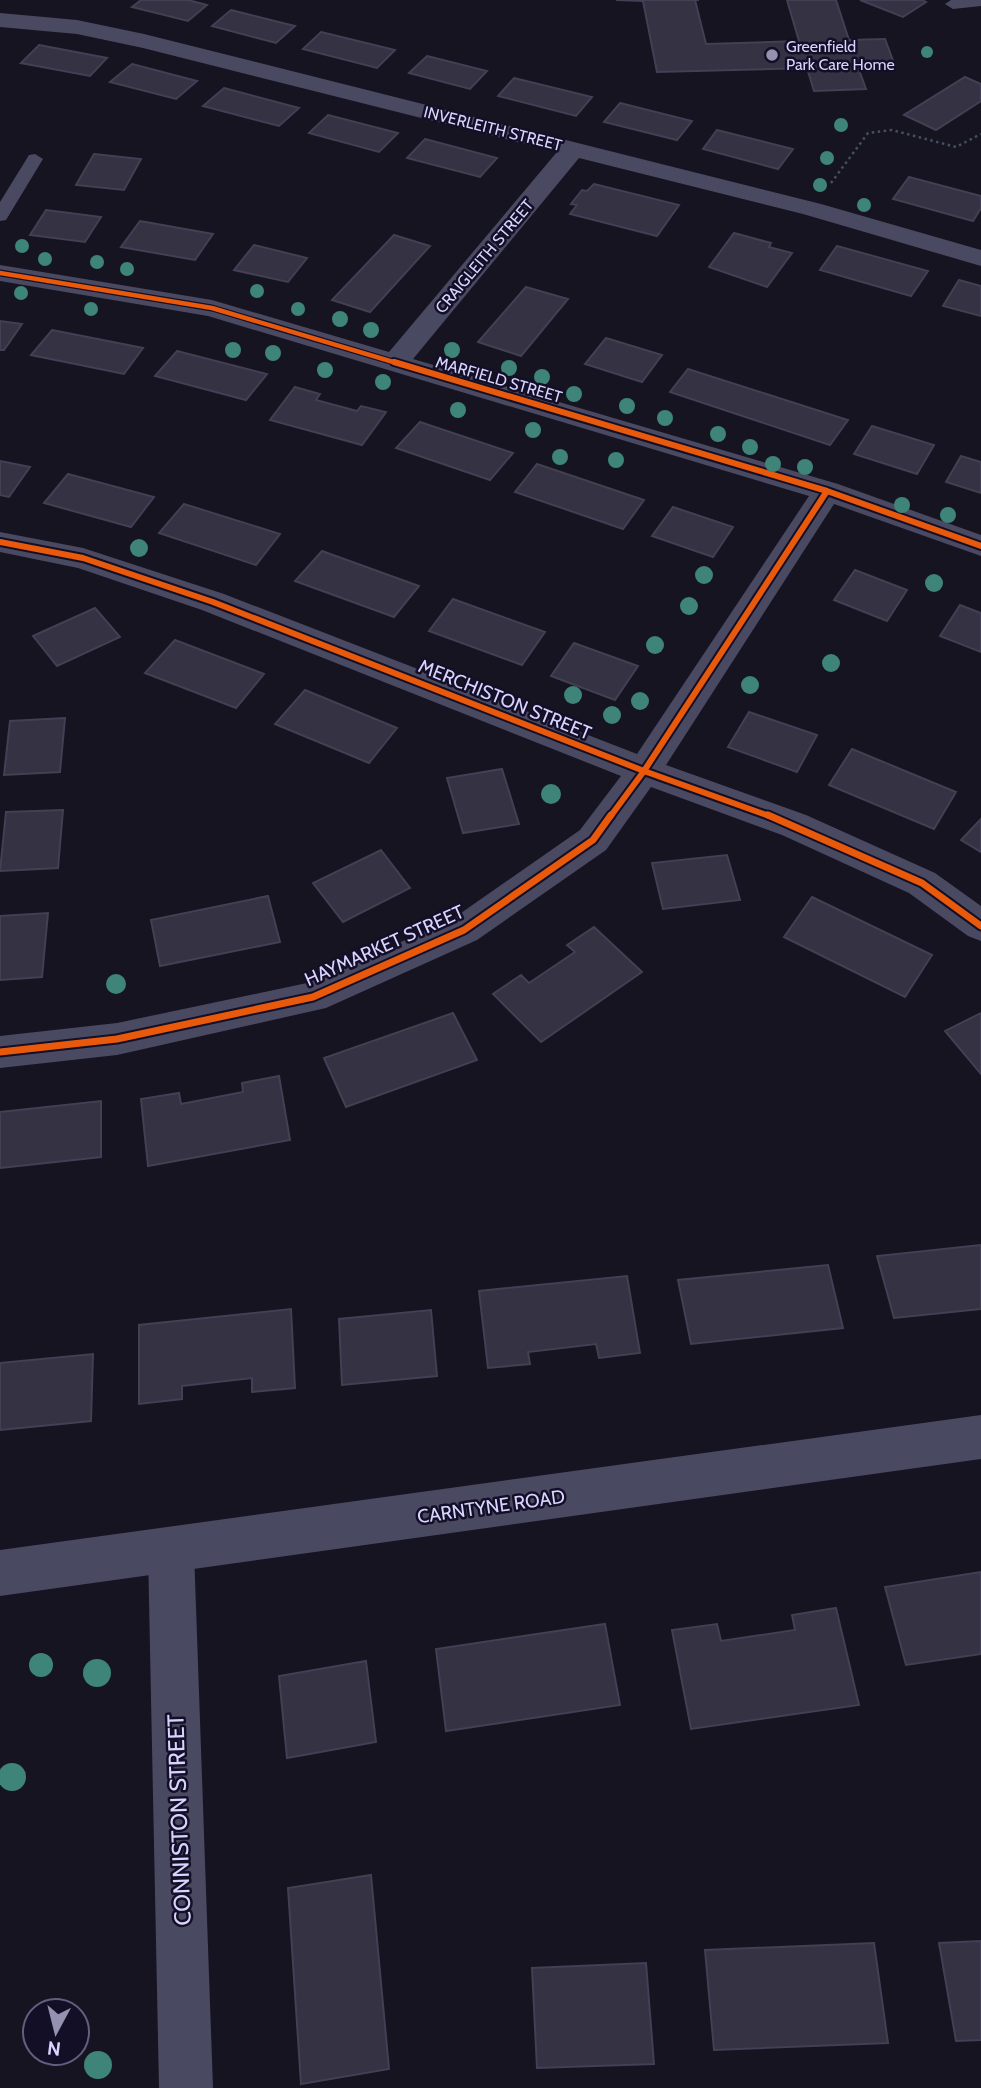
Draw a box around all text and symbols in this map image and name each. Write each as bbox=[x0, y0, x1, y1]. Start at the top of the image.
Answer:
place label: Greenfield Park Care Home bbox=[786, 37, 895, 74]
marker: Greenfield Park Care Home bbox=[764, 47, 780, 63]
street label: INVERLEITH STREET bbox=[422, 102, 564, 155]
street label: CRAIGLEITH STREET bbox=[431, 195, 538, 317]
street label: MARFIELD STREET bbox=[433, 352, 565, 407]
street label: MERCHISTON STREET bbox=[415, 654, 595, 745]
street label: HAYMARKET STREET bbox=[301, 900, 468, 991]
street label: CARNTYNE ROAD bbox=[416, 1485, 566, 1528]
street label: CONNISTON STREET bbox=[161, 1714, 197, 1926]
north arrow bbox=[21, 1997, 91, 2067]
text: N bbox=[46, 2036, 62, 2061]

